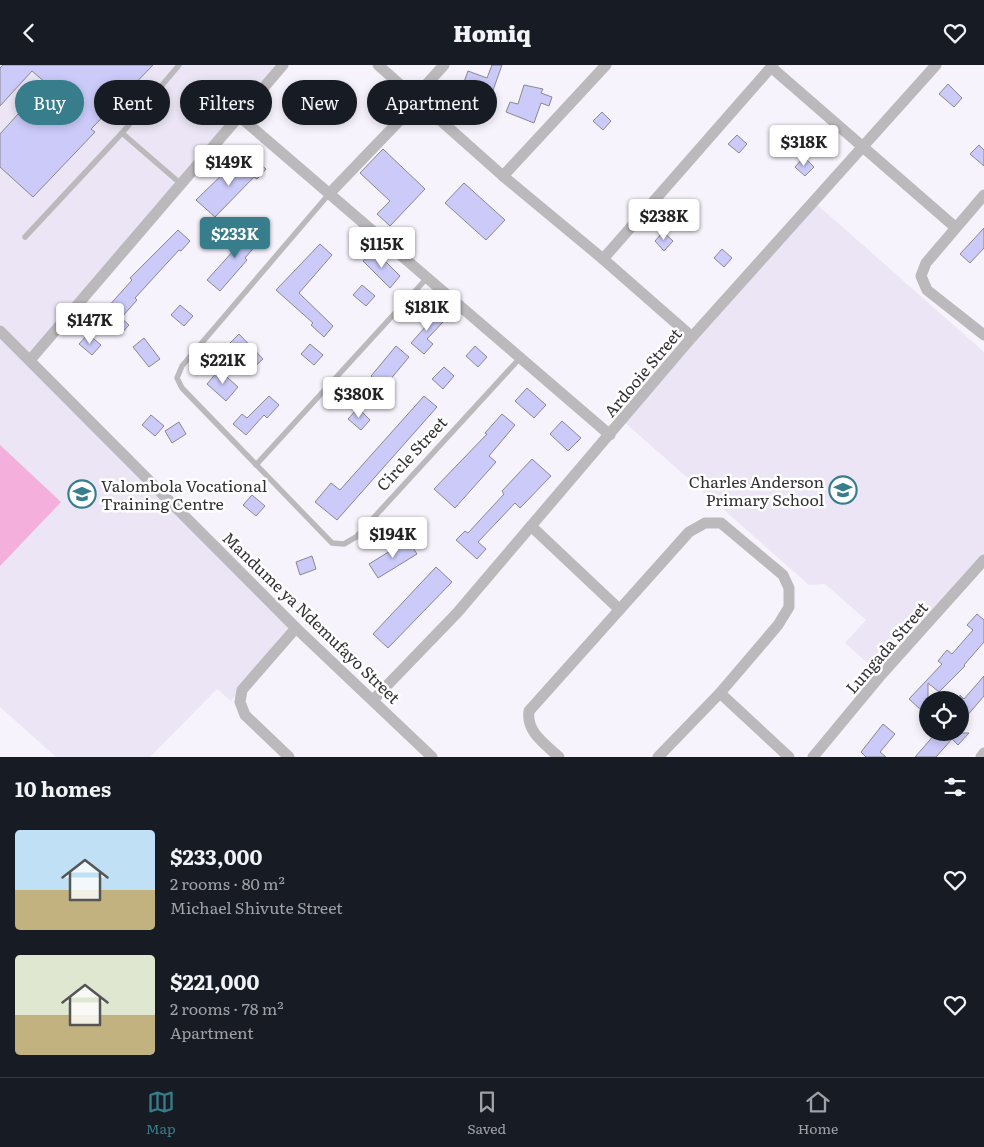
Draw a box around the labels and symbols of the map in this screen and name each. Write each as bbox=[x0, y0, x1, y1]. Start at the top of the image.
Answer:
pin: $318K bbox=[769, 124, 839, 167]
pin: $149K bbox=[194, 145, 264, 187]
pin: $238K bbox=[629, 199, 699, 241]
pin: $233K bbox=[200, 217, 270, 259]
pin: $115K bbox=[347, 227, 417, 269]
pin: $181K bbox=[392, 289, 462, 332]
pin: $147K bbox=[55, 303, 125, 345]
street label: Ardooie Street bbox=[598, 322, 687, 422]
pin: $221K bbox=[188, 343, 258, 385]
pin: $380K bbox=[324, 377, 394, 419]
street label: Circle Street bbox=[370, 410, 452, 496]
place label: Charles Anderson Primary School bbox=[689, 469, 824, 511]
place label: Valombola Vocational Training Centre bbox=[101, 473, 267, 515]
school or university icon: Charles Anderson Primary School bbox=[828, 475, 858, 505]
school or university icon: Valombola Vocational Training Centre bbox=[67, 479, 97, 509]
pin: $194K bbox=[358, 517, 428, 559]
street label: Mandume ya Ndemufayo Street bbox=[218, 525, 407, 709]
street label: Lungada Street bbox=[839, 595, 933, 698]

